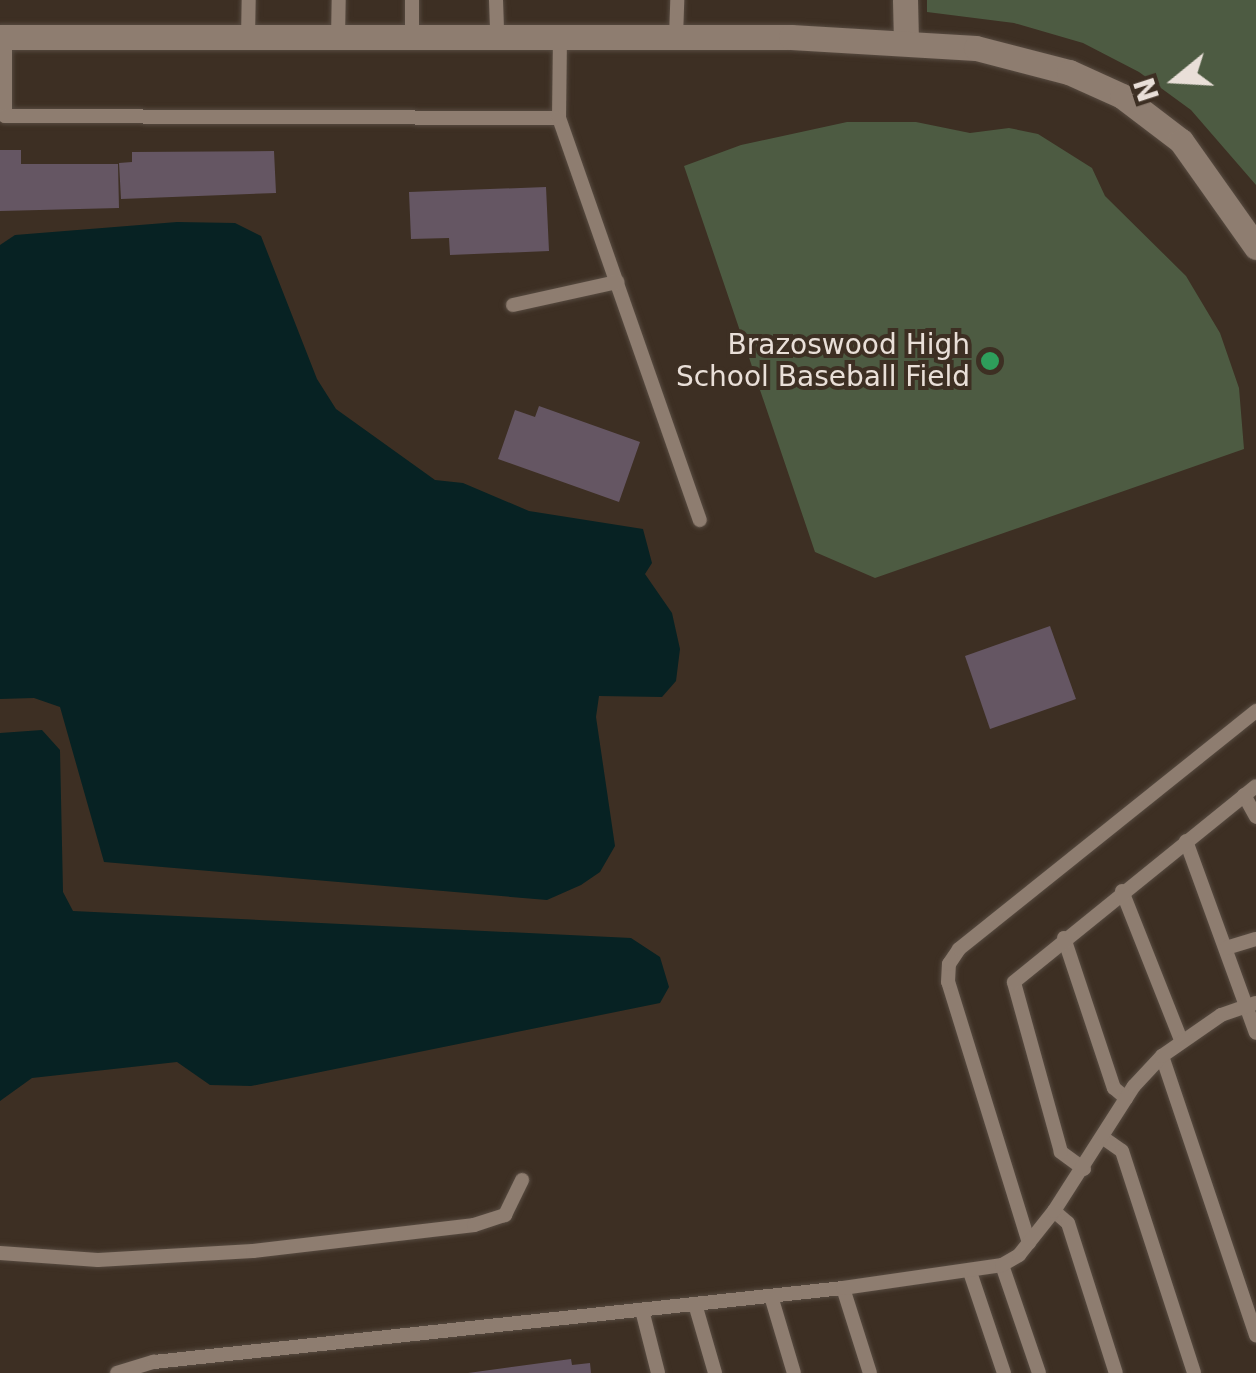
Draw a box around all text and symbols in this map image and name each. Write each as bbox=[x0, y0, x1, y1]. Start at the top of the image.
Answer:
north arrow bbox=[1126, 30, 1226, 130]
text: N bbox=[1128, 73, 1166, 106]
place label: Brazoswood High School Baseball Field bbox=[676, 328, 970, 394]
marker: Brazoswood High School Baseball Field bbox=[979, 350, 1001, 372]

